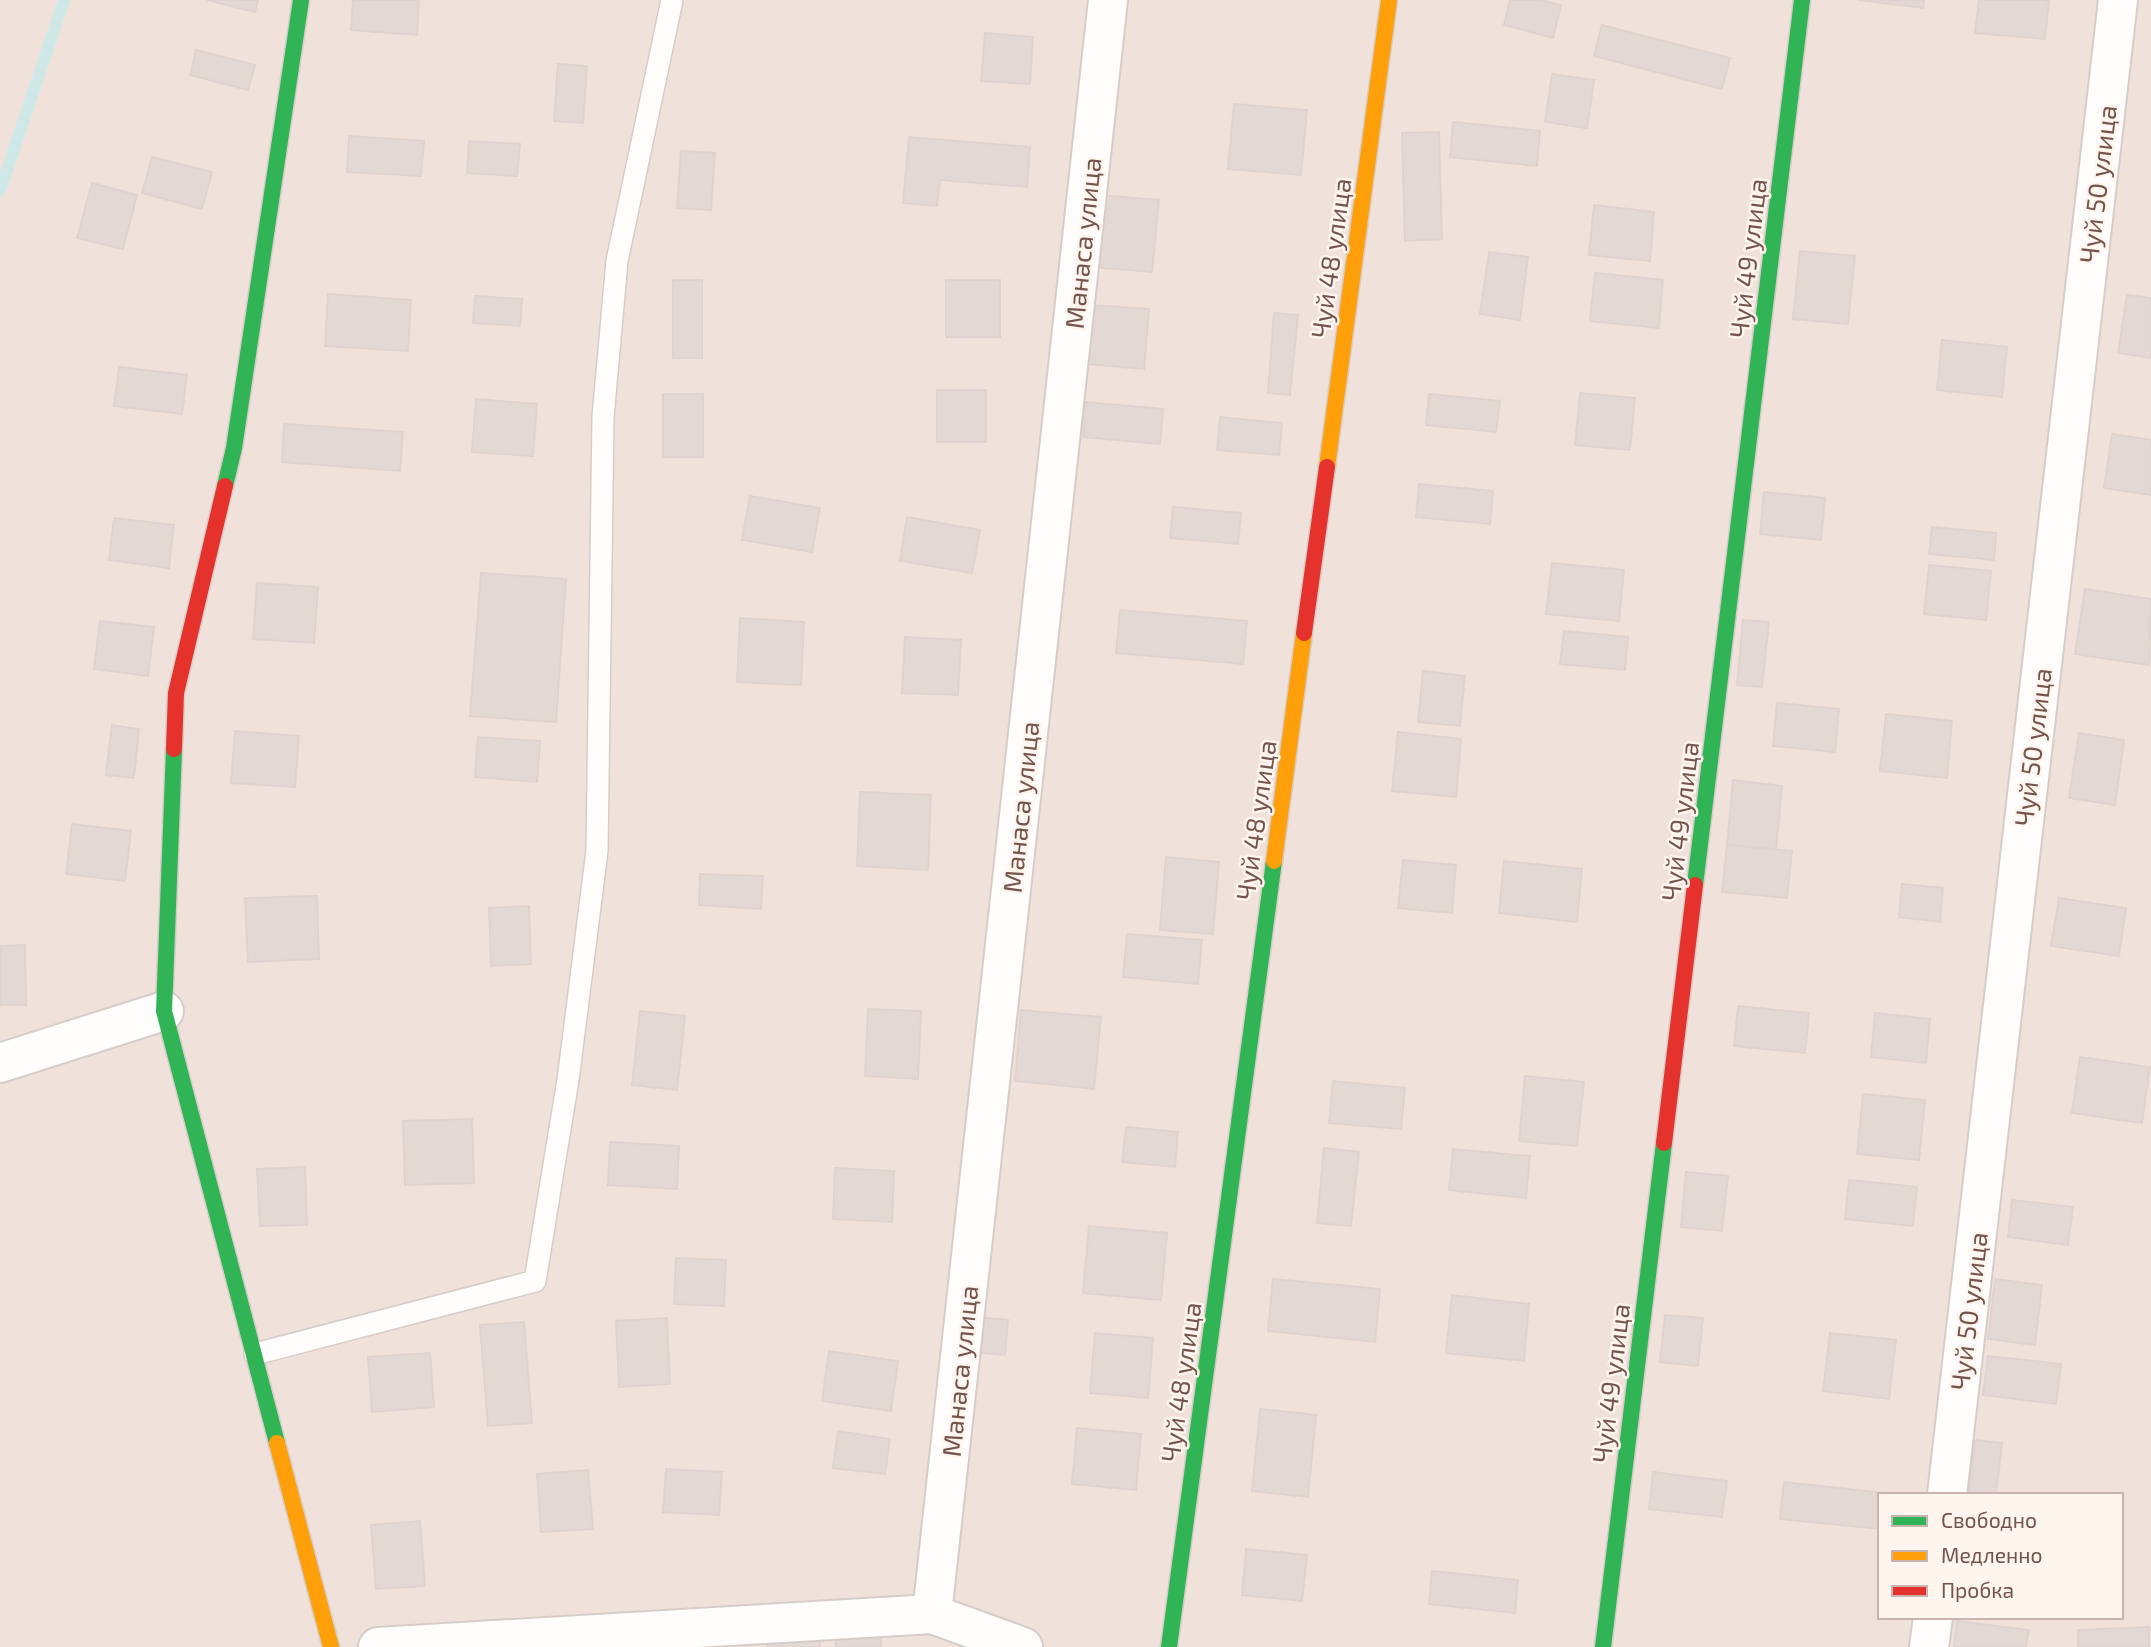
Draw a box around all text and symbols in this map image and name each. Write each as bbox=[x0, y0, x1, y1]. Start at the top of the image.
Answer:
street label: Чуй 50 улица bbox=[2072, 103, 2123, 265]
street label: Манаса улица bbox=[1058, 156, 1107, 330]
street label: Чуй 48 улица bbox=[1303, 176, 1358, 340]
street label: Чуй 49 улица bbox=[1722, 176, 1773, 340]
street label: Чуй 50 улица bbox=[2007, 666, 2058, 828]
street label: Манаса улица bbox=[996, 720, 1045, 894]
street label: Чуй 48 улица bbox=[1228, 738, 1283, 902]
street label: Чуй 49 улица bbox=[1654, 739, 1705, 903]
street label: Чуй 50 улица bbox=[1943, 1230, 1994, 1392]
street label: Манаса улица bbox=[935, 1284, 984, 1458]
street label: Чуй 48 улица bbox=[1153, 1300, 1208, 1464]
street label: Чуй 49 улица bbox=[1585, 1301, 1636, 1465]
legend bbox=[1878, 1493, 2123, 1619]
text: Свободно bbox=[1941, 1507, 2037, 1532]
text: Медленно bbox=[1941, 1542, 2043, 1567]
text: Пробка bbox=[1941, 1577, 2014, 1602]

